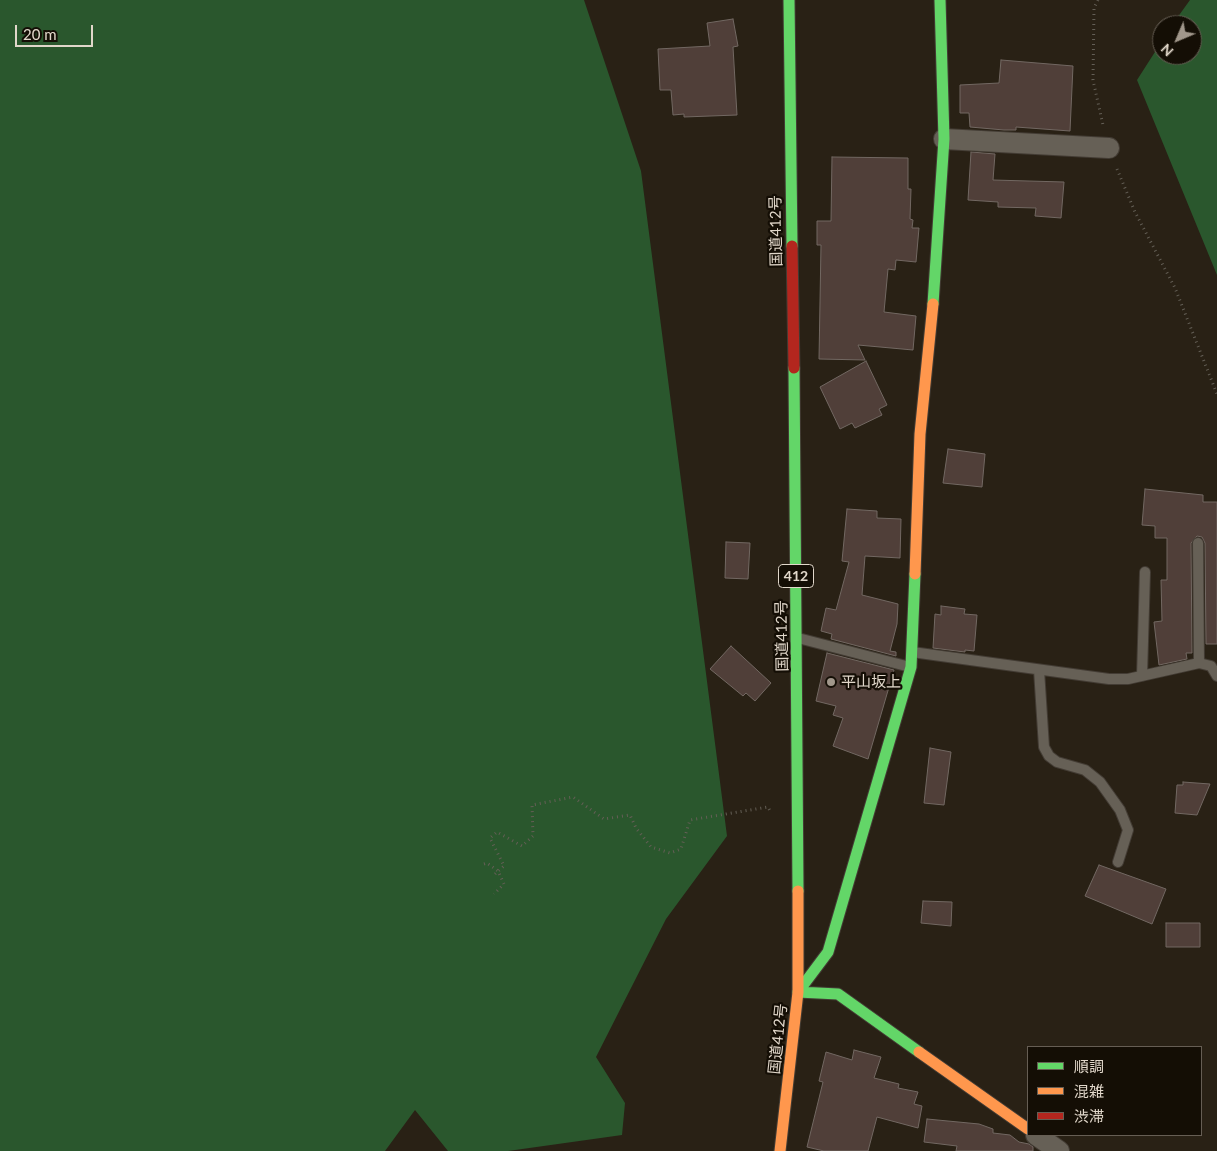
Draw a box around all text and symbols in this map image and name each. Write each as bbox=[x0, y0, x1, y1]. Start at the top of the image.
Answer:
scale bar bbox=[18, 15, 95, 47]
north arrow bbox=[1152, 15, 1202, 65]
text: 20 m bbox=[23, 25, 57, 43]
text: N bbox=[1157, 40, 1177, 60]
street label: 国道412号 bbox=[766, 195, 786, 267]
road number: 412 bbox=[778, 564, 814, 588]
street label: 国道412号 bbox=[772, 600, 792, 672]
place label: 平山坂上 bbox=[841, 673, 901, 691]
marker: 平山坂上 bbox=[825, 676, 837, 688]
street label: 国道412号 bbox=[765, 1003, 791, 1075]
legend bbox=[1027, 1046, 1202, 1136]
text: 順調 bbox=[1074, 1057, 1104, 1075]
text: 混雑 bbox=[1074, 1082, 1104, 1100]
text: 渋滞 bbox=[1074, 1107, 1104, 1125]

